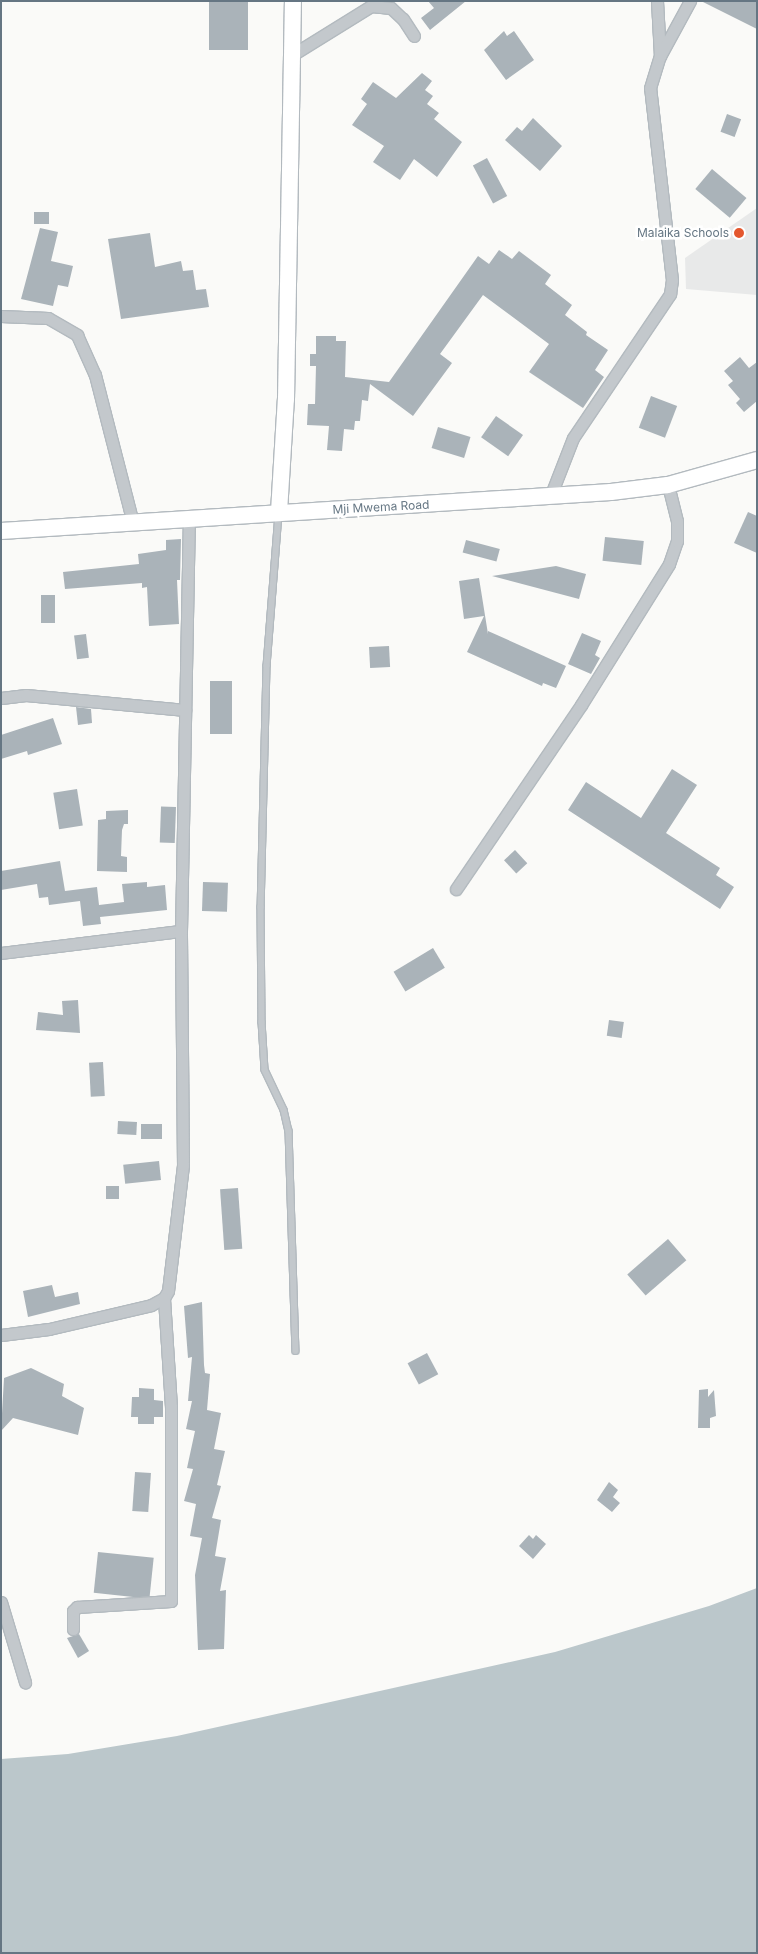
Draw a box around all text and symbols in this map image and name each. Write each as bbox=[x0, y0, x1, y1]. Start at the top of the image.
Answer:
place label: Malaika Schools bbox=[637, 226, 729, 240]
marker: Malaika Schools bbox=[733, 227, 745, 239]
street label: Mji Mwema Road bbox=[332, 497, 430, 517]

